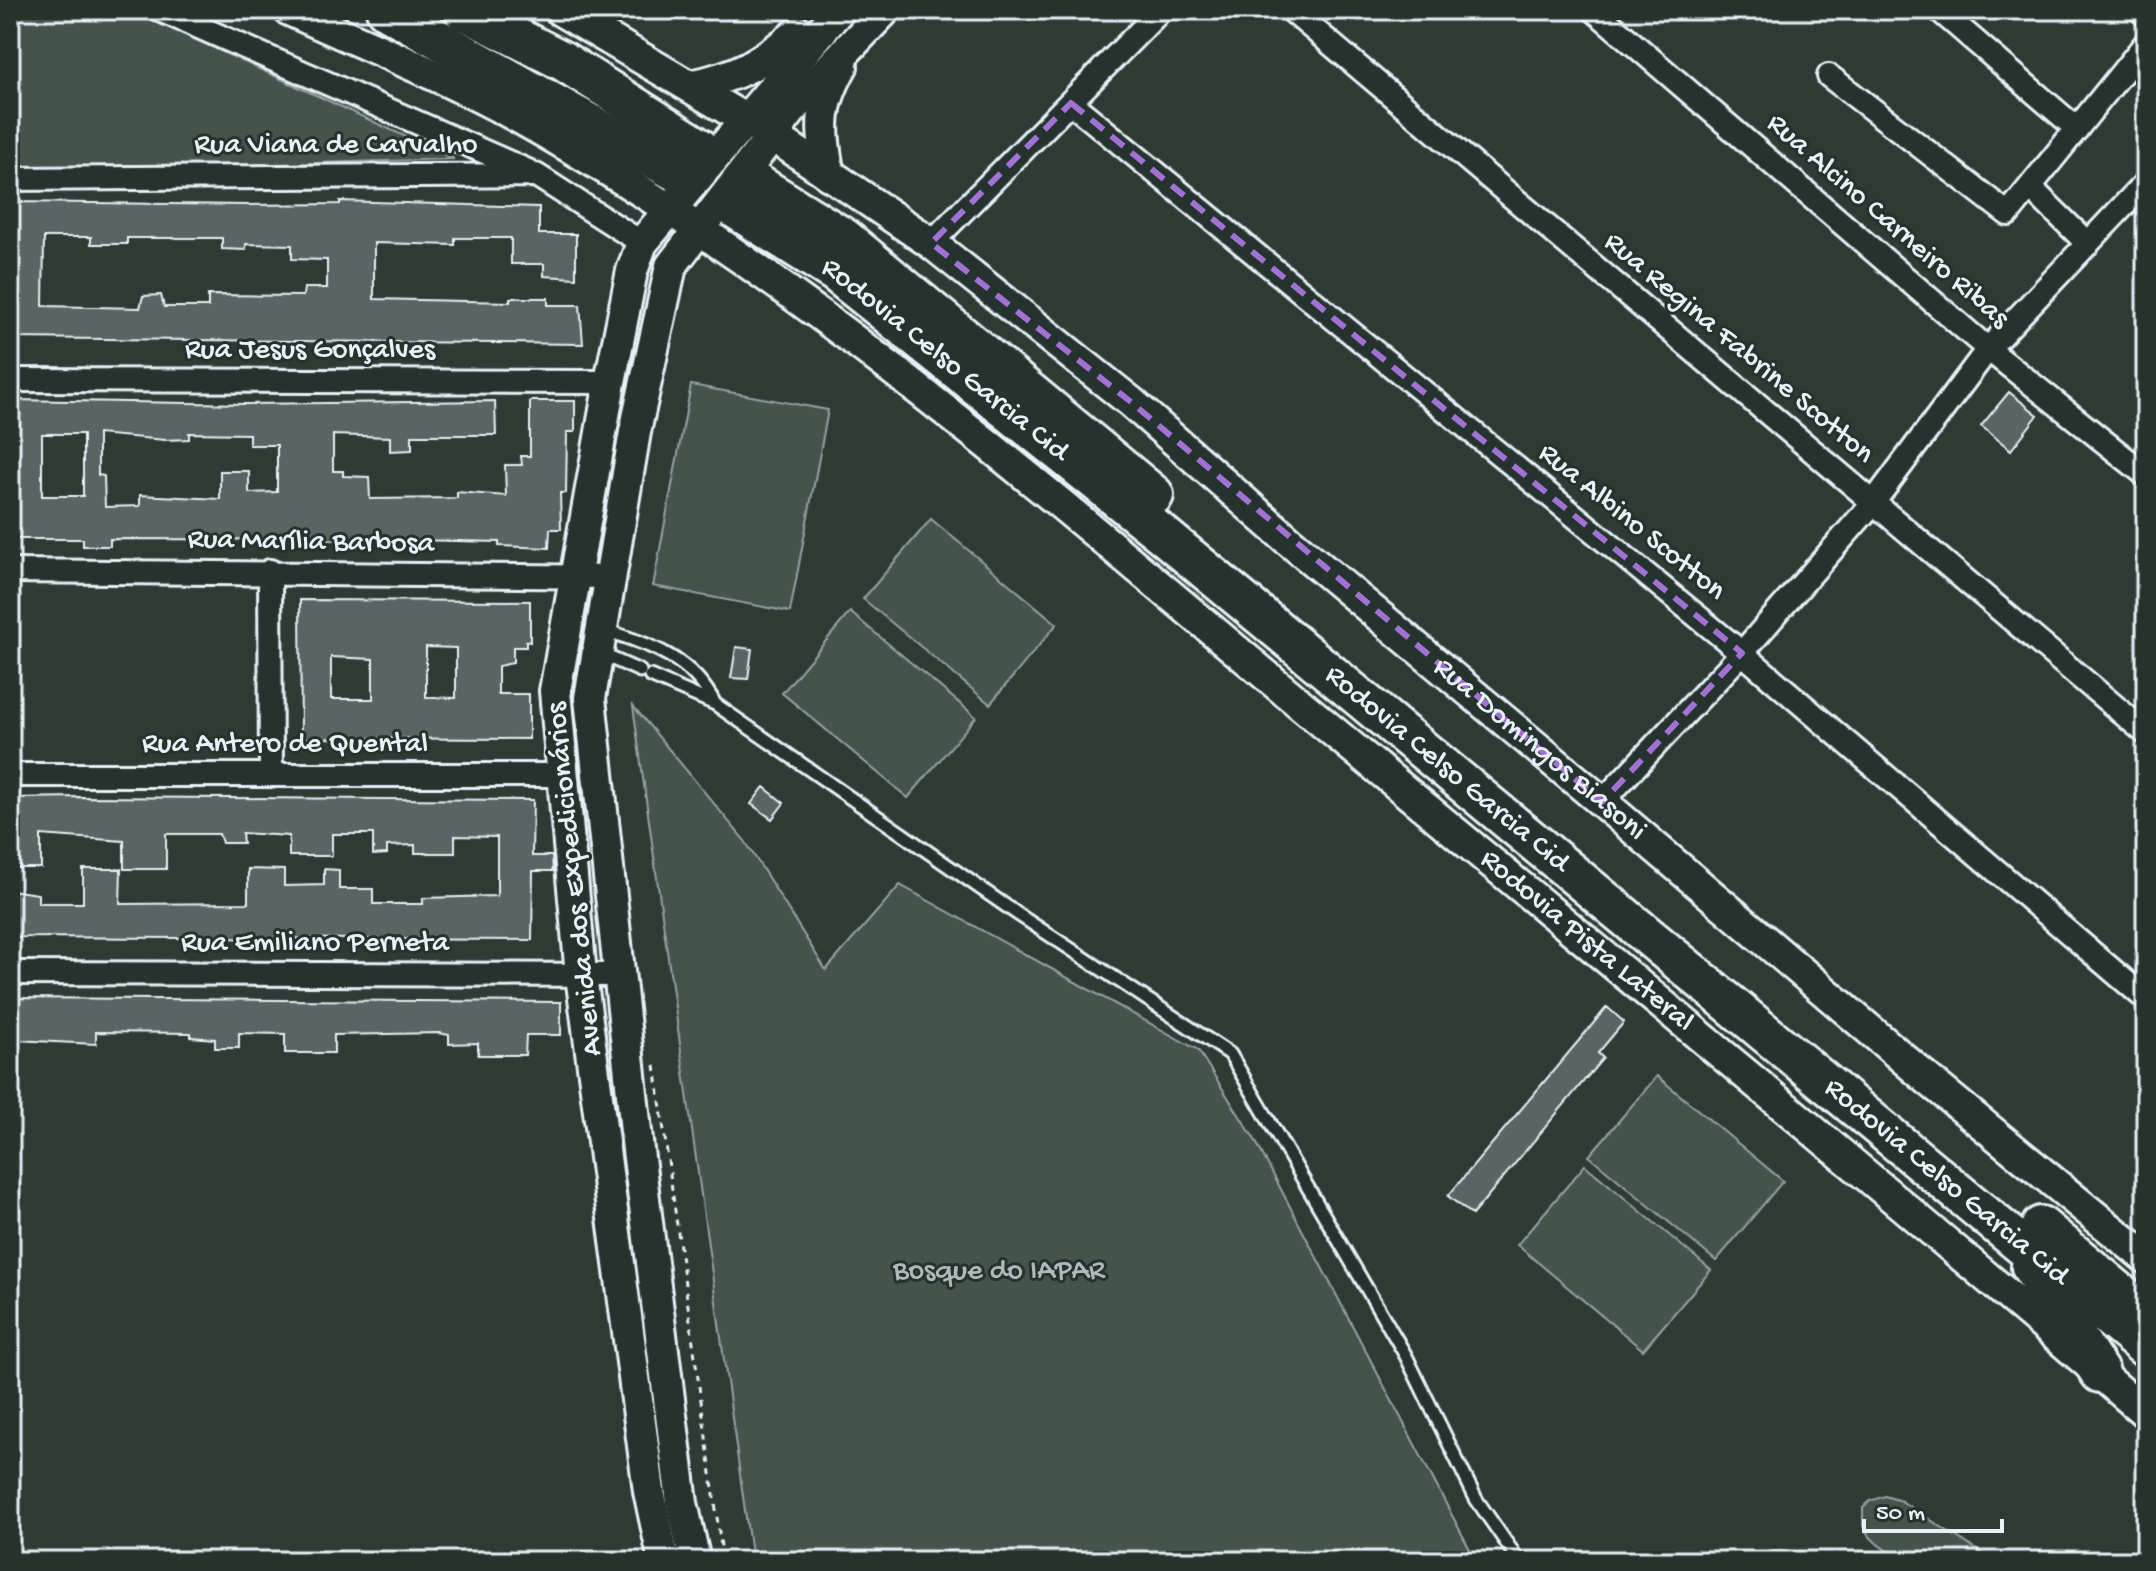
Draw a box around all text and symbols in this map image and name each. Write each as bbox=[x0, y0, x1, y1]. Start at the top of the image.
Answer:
street label: Rua Alcino Carneiro Ribas bbox=[1758, 107, 2016, 338]
street label: Rua Viana de Carvalho bbox=[194, 129, 478, 164]
street label: Rua Regina Fabrine Scotton bbox=[1596, 226, 1880, 472]
street label: Rodovia Celso Garcia Cid bbox=[814, 250, 1077, 471]
street label: Rua Jesus Gonçalves bbox=[185, 334, 436, 369]
street label: Rua Albino Scotton bbox=[1530, 437, 1732, 609]
street label: Rua Marília Barbosa bbox=[187, 523, 436, 563]
street label: Rua Domingos Biasoni bbox=[1425, 650, 1653, 849]
street label: Rodovia Celso Garcia Cid bbox=[1317, 658, 1578, 882]
street label: Avenida dos Expedicionários bbox=[540, 699, 612, 1058]
street label: Rua Antero de Quental bbox=[142, 728, 428, 763]
street label: Rodovia Pista Lateral bbox=[1472, 842, 1700, 1040]
street label: Rua Emiliano Perneta bbox=[181, 927, 450, 962]
street label: Rodovia Celso Garcia Cid bbox=[1816, 1071, 2077, 1295]
park label: Bosque do IAPAR bbox=[892, 1255, 1106, 1290]
scale bar bbox=[1864, 1483, 2002, 1533]
text: 50 m bbox=[1876, 1500, 1925, 1529]

